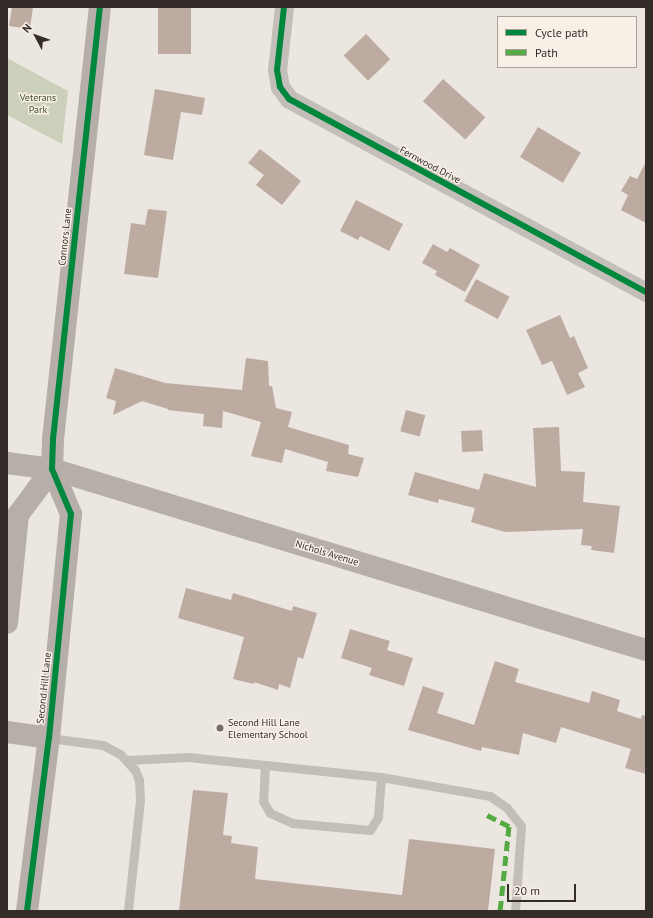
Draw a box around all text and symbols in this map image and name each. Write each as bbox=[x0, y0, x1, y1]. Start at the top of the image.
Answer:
north arrow bbox=[16, 16, 56, 56]
legend bbox=[497, 16, 637, 68]
text: N bbox=[19, 21, 35, 35]
text: Cycle path bbox=[535, 25, 588, 40]
text: Path bbox=[535, 45, 558, 60]
park label: Veterans Park bbox=[20, 91, 56, 114]
street label: Fernwood Drive bbox=[397, 144, 463, 186]
street label: Connors Lane bbox=[56, 208, 74, 266]
street label: Nichols Avenue bbox=[294, 538, 360, 568]
street label: Second Hill Lane bbox=[34, 652, 54, 724]
place label: Second Hill Lane Elementary School bbox=[228, 716, 308, 740]
marker: Second Hill Lane Elementary School bbox=[215, 723, 225, 733]
scale bar bbox=[509, 876, 578, 902]
text: 20 m bbox=[514, 883, 540, 898]

